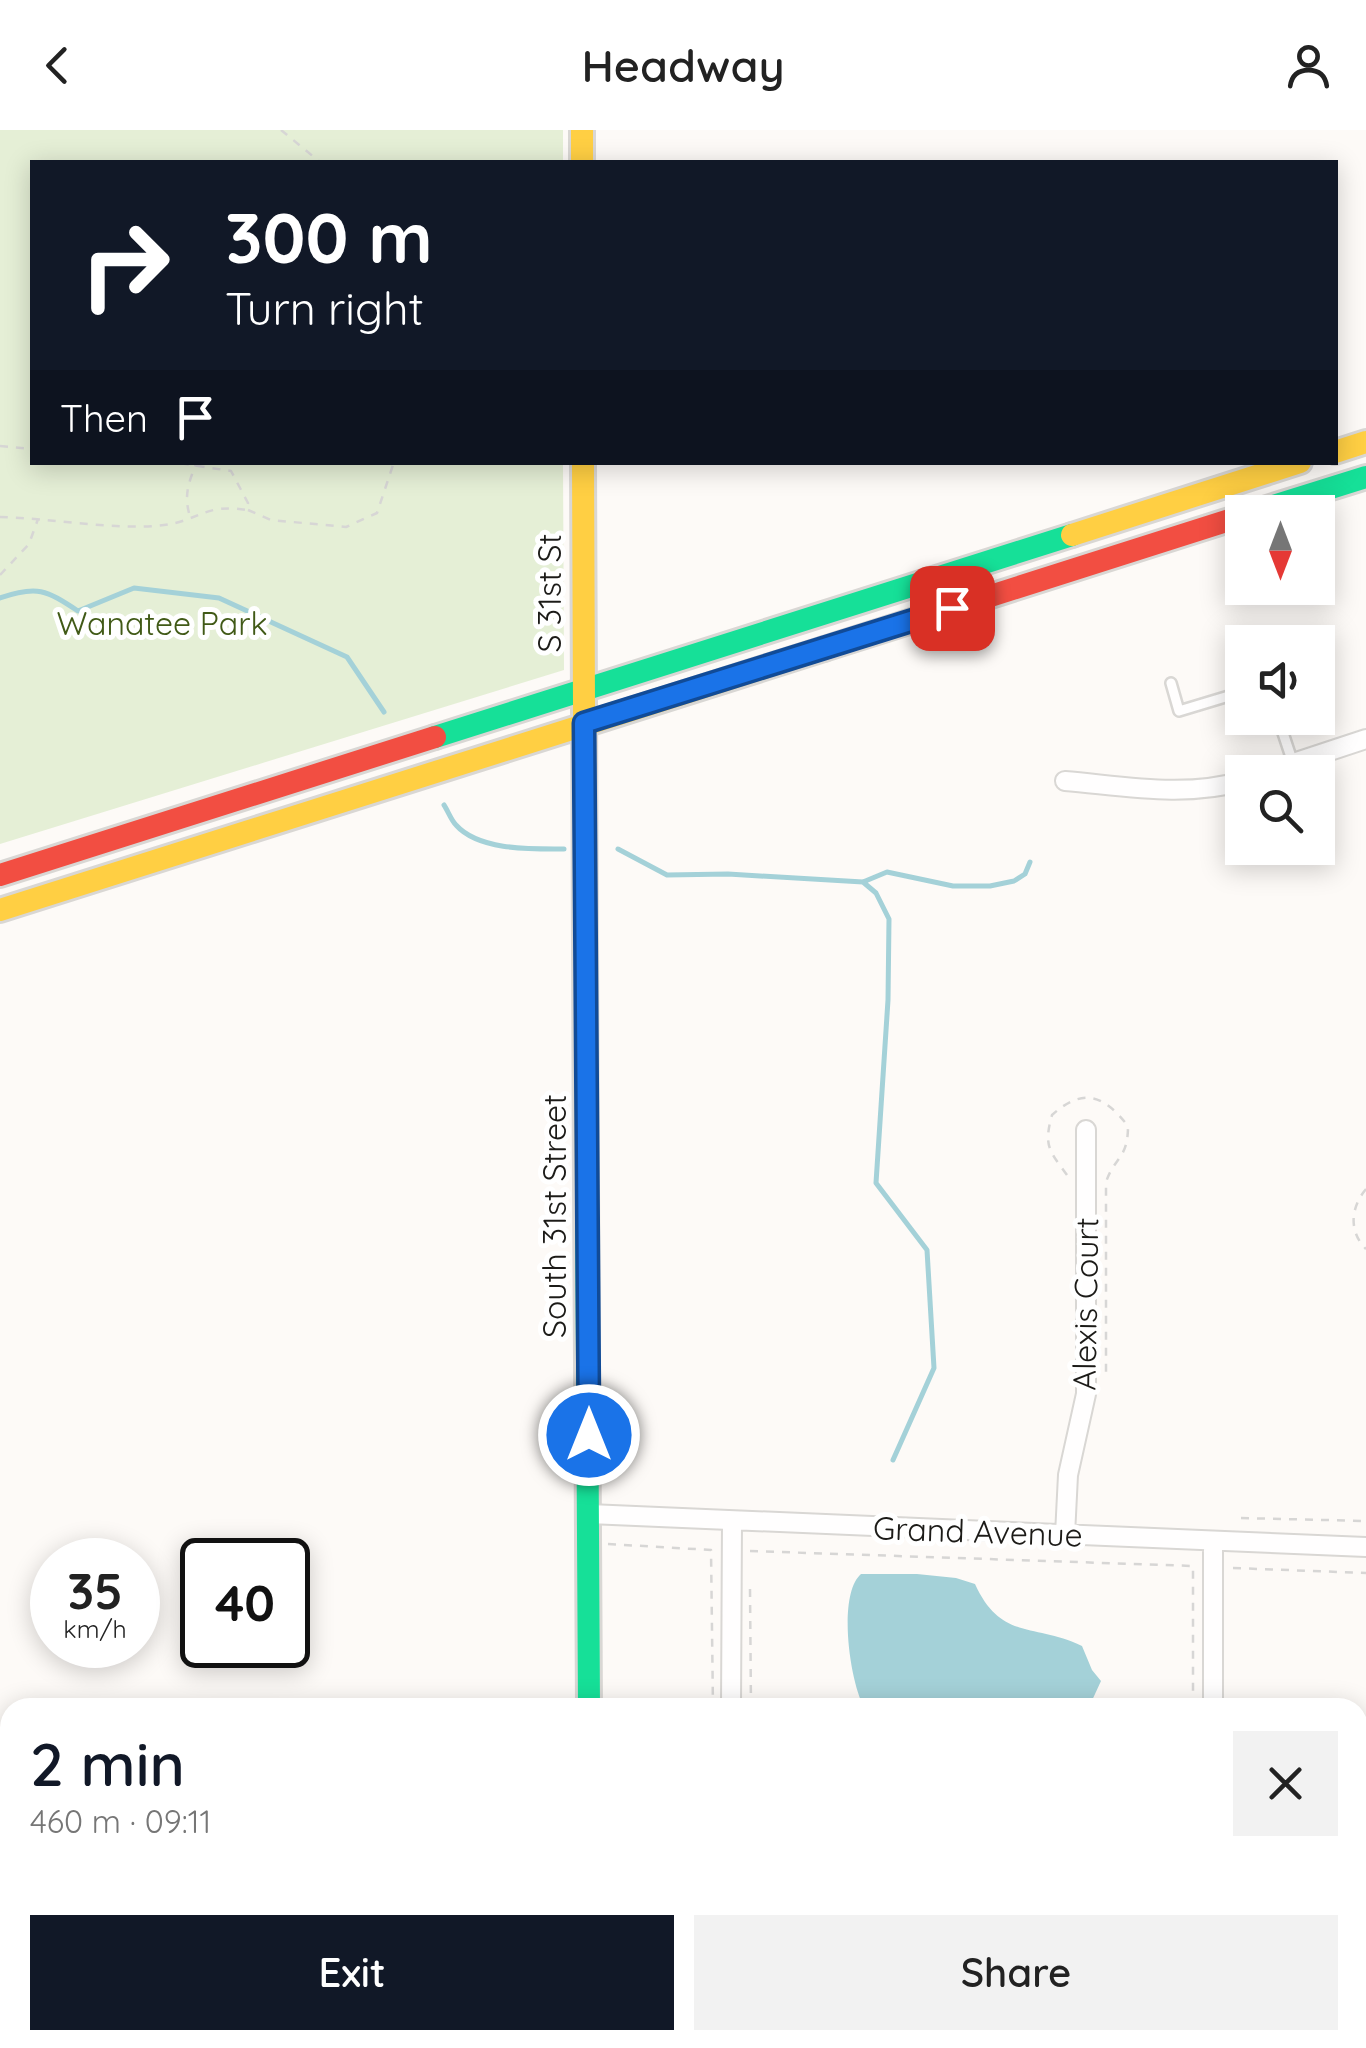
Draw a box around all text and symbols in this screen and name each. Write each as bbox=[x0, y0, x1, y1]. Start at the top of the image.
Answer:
text: Headway bbox=[581, 37, 785, 93]
icon: back bbox=[30, 38, 85, 93]
icon: person bbox=[1281, 38, 1336, 93]
text: 300 m bbox=[225, 193, 433, 281]
icon: right bbox=[60, 200, 190, 330]
text: Turn right bbox=[225, 280, 424, 336]
icon: arrive bbox=[168, 390, 223, 445]
text: Then bbox=[60, 394, 148, 442]
north arrow bbox=[1225, 495, 1335, 605]
map controls bbox=[1225, 495, 1335, 865]
street label: S 31st St bbox=[529, 534, 569, 652]
pin bbox=[910, 566, 995, 651]
icon: arrive bbox=[925, 581, 980, 636]
park label: Wanatee Park bbox=[56, 603, 268, 643]
button: sound bbox=[1225, 625, 1335, 735]
button: search bbox=[1225, 755, 1335, 865]
street label: South 31st Street bbox=[534, 1094, 574, 1338]
street label: Alexis Court bbox=[1063, 1217, 1107, 1391]
position arrow bbox=[537, 1383, 641, 1487]
street label: Grand Avenue bbox=[873, 1507, 1083, 1555]
speed limit sign: 40 bbox=[180, 1538, 310, 1668]
text: 35 bbox=[67, 1559, 123, 1622]
text: km/h bbox=[63, 1613, 127, 1644]
text: 2 min bbox=[30, 1726, 185, 1801]
button: close bbox=[1233, 1731, 1338, 1836]
text: 460 m · 09:11 bbox=[30, 1801, 211, 1841]
button: Exit bbox=[30, 1915, 674, 2030]
button: Share bbox=[694, 1915, 1338, 2030]

